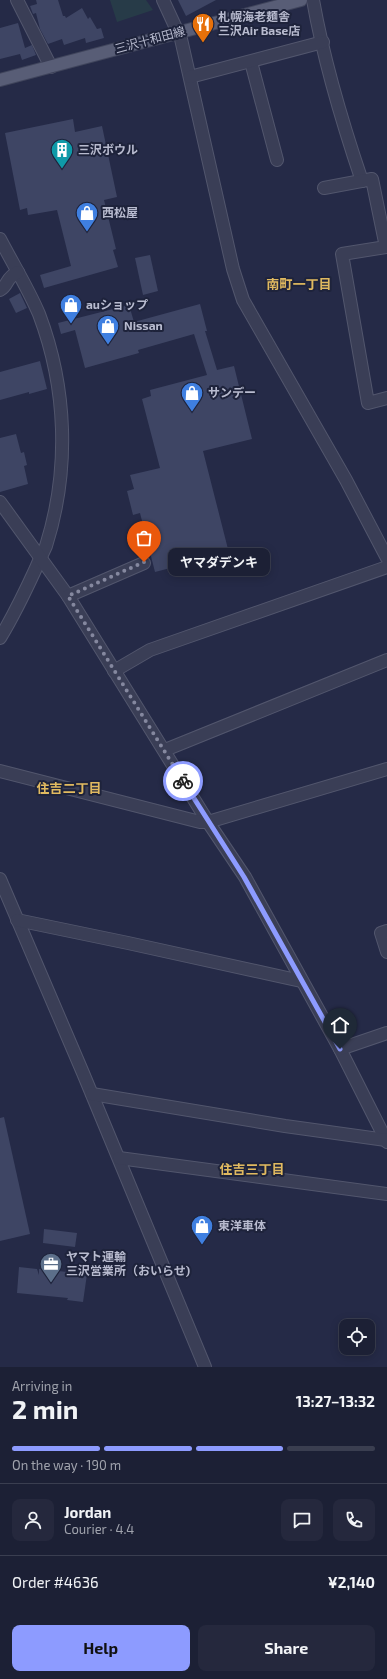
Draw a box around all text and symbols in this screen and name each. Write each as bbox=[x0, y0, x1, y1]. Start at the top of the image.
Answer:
place label: 札幌海老麺舎 三沢Air Base店 bbox=[218, 9, 300, 37]
restaurant icon: 札幌海老麺舎 三沢Air Base店 bbox=[190, 11, 216, 44]
street label: 三沢十和田線 bbox=[113, 23, 186, 55]
building icon: 三沢ボウル bbox=[49, 137, 75, 170]
place label: 三沢ボウル bbox=[78, 142, 138, 156]
shop icon: 西松屋 bbox=[74, 200, 100, 233]
place label: 西松屋 bbox=[102, 205, 138, 219]
district label: 南町一丁目 bbox=[266, 276, 332, 292]
shop icon: auショップ bbox=[58, 292, 84, 325]
place label: auショップ bbox=[86, 297, 148, 311]
shop icon: Nissan bbox=[95, 313, 121, 346]
place label: Nissan bbox=[124, 318, 163, 332]
shop icon: サンデー bbox=[179, 380, 205, 413]
place label: サンデー bbox=[208, 385, 256, 399]
pin bbox=[127, 521, 161, 562]
icon: bag bbox=[133, 527, 155, 549]
callout: ヤマダデンキ bbox=[168, 548, 270, 576]
text: ヤマダデンキ bbox=[180, 554, 258, 570]
courier bbox=[163, 761, 203, 801]
icon: bike bbox=[172, 770, 194, 792]
district label: 住吉二丁目 bbox=[36, 780, 102, 796]
pin bbox=[323, 1008, 357, 1049]
icon: home bbox=[329, 1014, 351, 1036]
district label: 住吉三丁目 bbox=[219, 1161, 285, 1177]
shop icon: 東洋車体 bbox=[189, 1213, 215, 1246]
place label: 東洋車体 bbox=[218, 1218, 266, 1232]
place label: ヤマト運輸 三沢営業所（おいらせ) bbox=[66, 1249, 190, 1277]
office icon: ヤマト運輸 三沢営業所（おいらせ) bbox=[38, 1251, 64, 1284]
map controls bbox=[339, 1319, 375, 1355]
button: locate bbox=[339, 1319, 375, 1355]
text: Arriving in bbox=[12, 1378, 72, 1394]
text: 13:27–13:32 bbox=[296, 1392, 375, 1410]
text: 2 min bbox=[12, 1393, 78, 1424]
text: On the way · 190 m bbox=[12, 1457, 121, 1473]
button: person bbox=[12, 1499, 54, 1541]
button: chat bbox=[281, 1499, 323, 1541]
button: phone bbox=[333, 1499, 375, 1541]
text: Jordan bbox=[64, 1503, 111, 1521]
text: Courier · 4.4 bbox=[64, 1521, 134, 1537]
text: Order #4636 bbox=[12, 1573, 99, 1591]
text: ¥2,140 bbox=[328, 1573, 375, 1591]
button: Help bbox=[12, 1625, 190, 1671]
button: Share bbox=[198, 1625, 375, 1671]

